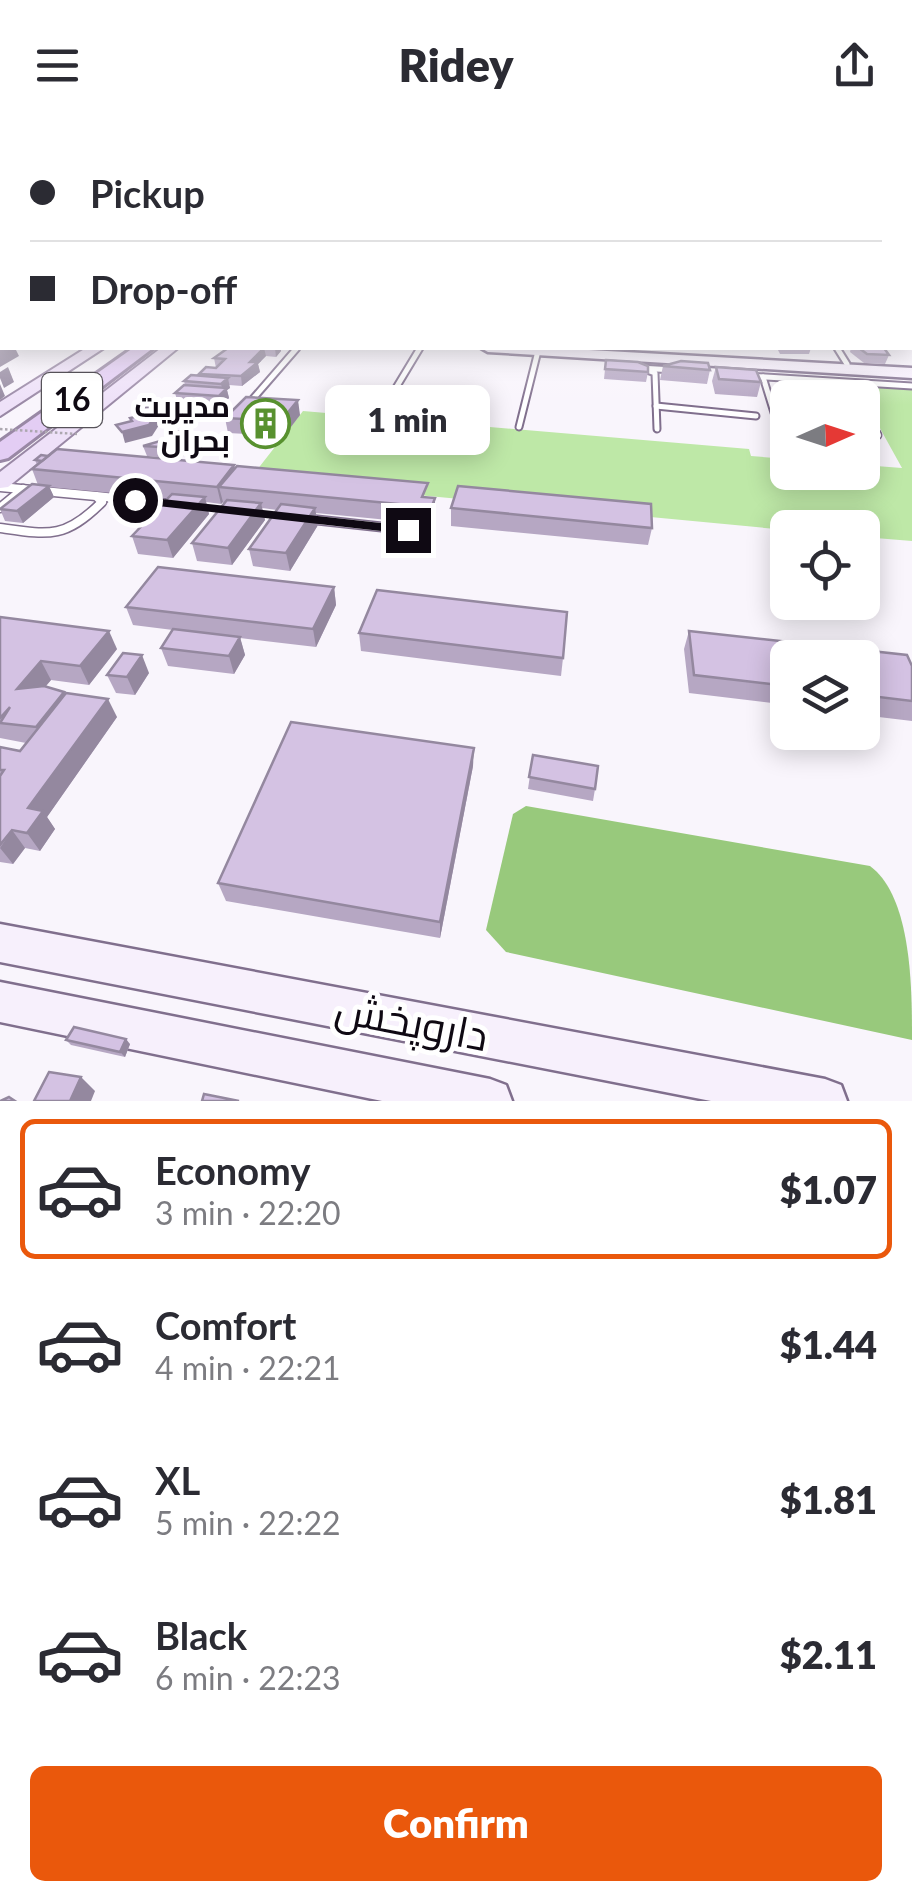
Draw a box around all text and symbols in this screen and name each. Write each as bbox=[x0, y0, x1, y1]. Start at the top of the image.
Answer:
icon: menu bbox=[30, 38, 85, 93]
text: Ridey bbox=[399, 38, 513, 92]
icon: share bbox=[827, 38, 882, 93]
text: Pickup bbox=[90, 170, 205, 216]
text: Drop-off bbox=[90, 266, 237, 312]
road number: 16 bbox=[42, 373, 102, 427]
north arrow bbox=[770, 380, 880, 490]
map controls bbox=[770, 380, 880, 750]
callout: 1 min bbox=[326, 385, 490, 455]
place label: مدیریت بحران bbox=[134, 387, 230, 459]
building icon: مدیریت بحران bbox=[239, 398, 291, 450]
text: 1 min bbox=[368, 400, 447, 439]
route start bbox=[113, 478, 158, 523]
route end bbox=[386, 508, 431, 553]
button: locate bbox=[770, 510, 880, 620]
button: layers bbox=[770, 640, 880, 750]
street label: داروپخش bbox=[331, 982, 493, 1064]
icon: car bbox=[35, 1144, 125, 1234]
text: Economy bbox=[155, 1147, 310, 1193]
text: $1.07 bbox=[780, 1166, 877, 1212]
text: 3 min · 22:20 bbox=[155, 1193, 341, 1232]
icon: car bbox=[35, 1299, 125, 1389]
text: Comfort bbox=[155, 1302, 296, 1348]
text: $1.44 bbox=[780, 1321, 877, 1367]
text: 4 min · 22:21 bbox=[155, 1348, 341, 1387]
icon: car bbox=[35, 1454, 125, 1544]
text: XL bbox=[155, 1457, 200, 1503]
text: $1.81 bbox=[780, 1476, 877, 1522]
text: 5 min · 22:22 bbox=[155, 1503, 341, 1542]
icon: car bbox=[35, 1609, 125, 1699]
text: Black bbox=[155, 1612, 247, 1658]
text: $2.11 bbox=[780, 1631, 877, 1677]
text: 6 min · 22:23 bbox=[155, 1658, 341, 1697]
button: Confirm bbox=[30, 1766, 882, 1881]

